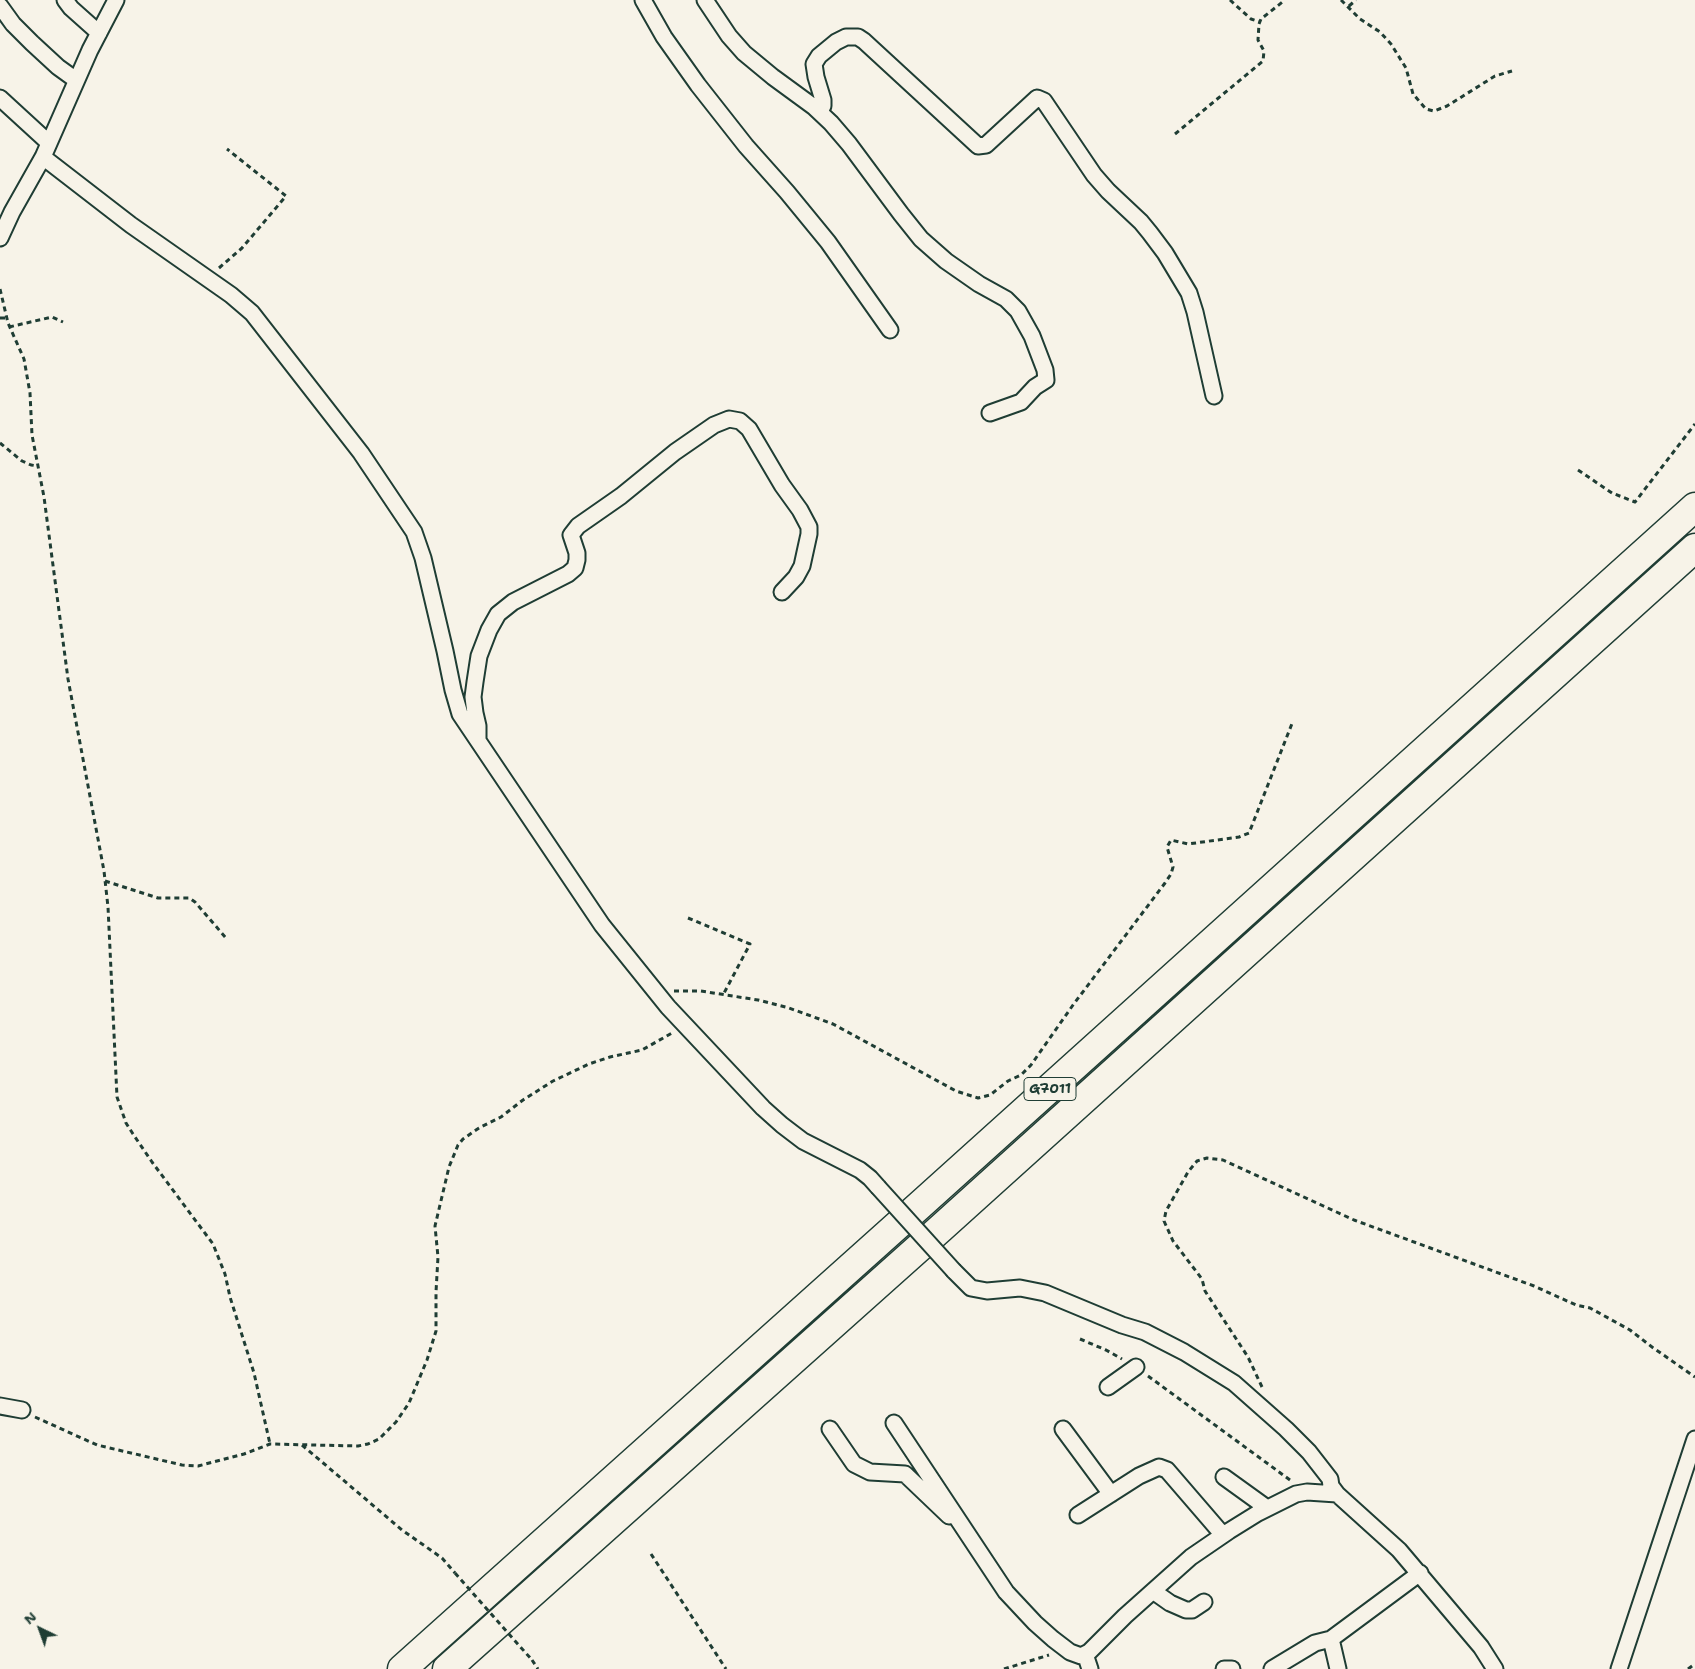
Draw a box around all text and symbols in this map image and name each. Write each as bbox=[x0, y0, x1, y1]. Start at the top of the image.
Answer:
road number: G7011 bbox=[1024, 1078, 1076, 1100]
north arrow bbox=[15, 1604, 65, 1654]
text: N bbox=[20, 1607, 40, 1628]

